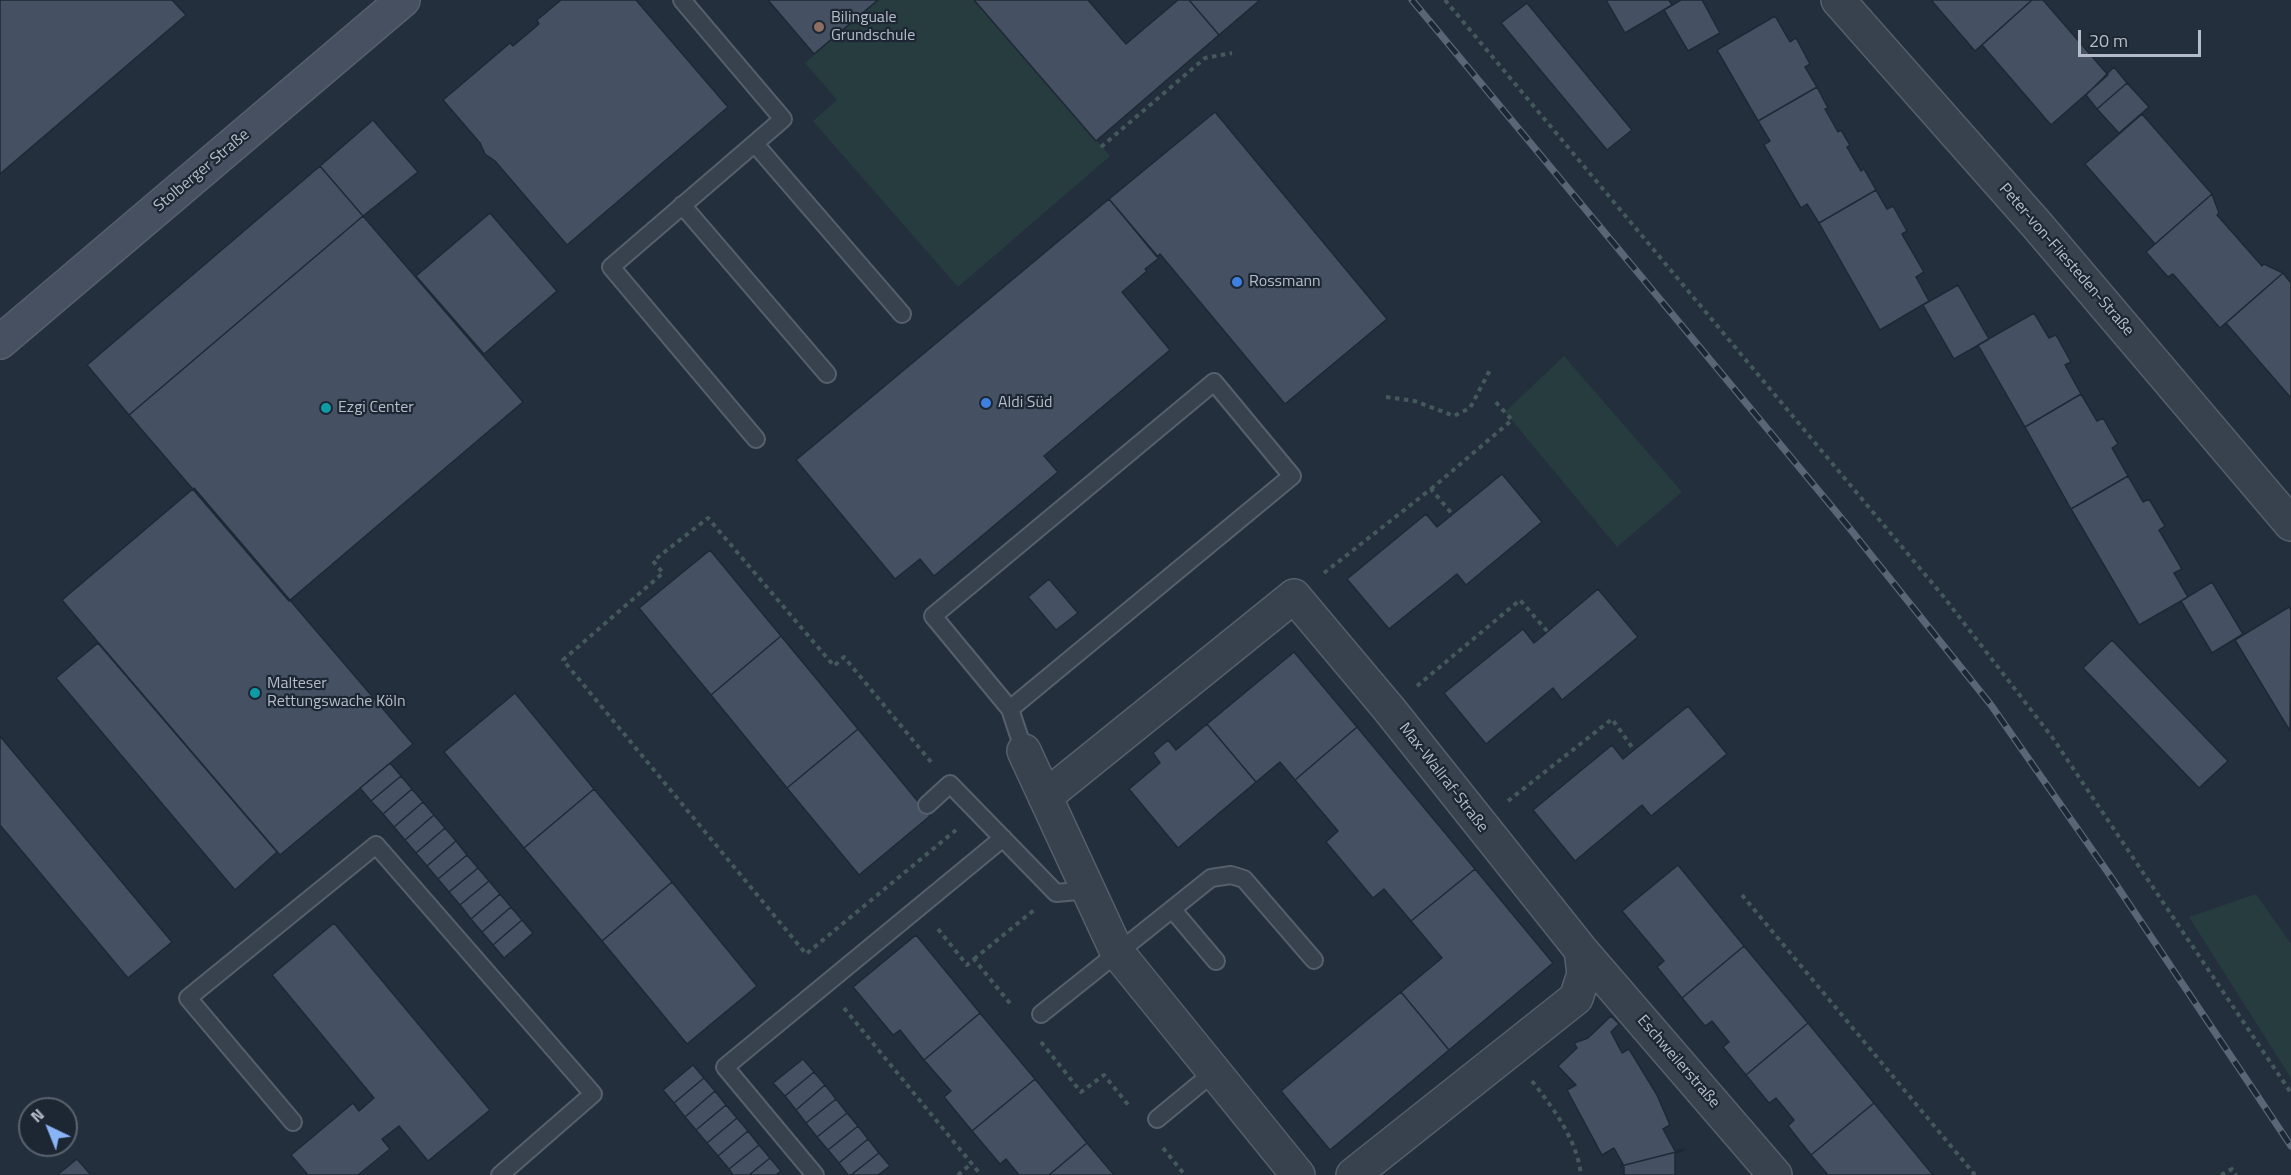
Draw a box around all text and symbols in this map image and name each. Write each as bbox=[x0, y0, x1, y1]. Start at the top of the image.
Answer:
place label: Bilinguale Grundschule bbox=[831, 8, 915, 46]
scale bar bbox=[2081, 18, 2204, 56]
marker: Bilinguale Grundschule bbox=[812, 20, 826, 34]
text: 20 m bbox=[2089, 27, 2128, 54]
street label: Stolberger Straße bbox=[150, 126, 254, 216]
street label: Peter-von-Fliesteden-Straße bbox=[1995, 180, 2137, 340]
place label: Rossmann bbox=[1249, 272, 1321, 292]
marker: Rossmann bbox=[1230, 275, 1244, 289]
place label: Aldi Süd bbox=[998, 393, 1052, 413]
marker: Aldi Süd bbox=[979, 396, 993, 410]
place label: Ezgi Center bbox=[338, 398, 414, 418]
marker: Ezgi Center bbox=[319, 401, 333, 415]
place label: Malteser Rettungswache Köln bbox=[267, 674, 406, 712]
marker: Malteser Rettungswache Köln bbox=[248, 686, 262, 700]
street label: Max-Wallraf-Straße bbox=[1394, 719, 1492, 837]
street label: Eschweilerstraße bbox=[1632, 1012, 1724, 1112]
north arrow bbox=[18, 1097, 78, 1157]
text: N bbox=[25, 1103, 49, 1128]

